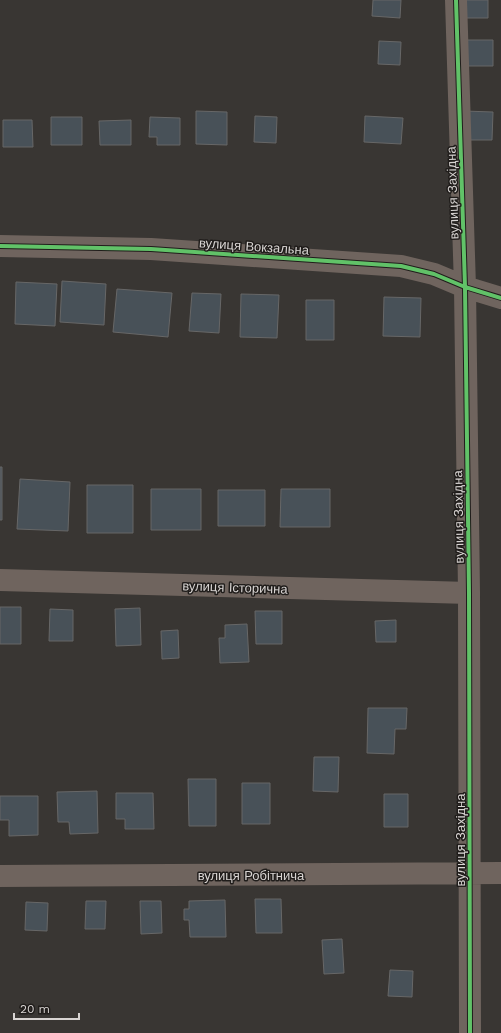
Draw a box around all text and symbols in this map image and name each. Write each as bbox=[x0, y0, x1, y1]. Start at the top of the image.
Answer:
street label: вулиця Західна bbox=[443, 145, 462, 240]
street label: вулиця Вокзальна bbox=[198, 235, 310, 258]
street label: вулиця Західна bbox=[450, 470, 467, 564]
street label: вулиця Історична bbox=[182, 578, 289, 597]
street label: вулиця Західна bbox=[453, 793, 468, 887]
street label: вулиця Робітнича bbox=[198, 868, 305, 883]
scale bar bbox=[14, 995, 79, 1021]
text: 20 m bbox=[20, 1002, 50, 1016]

